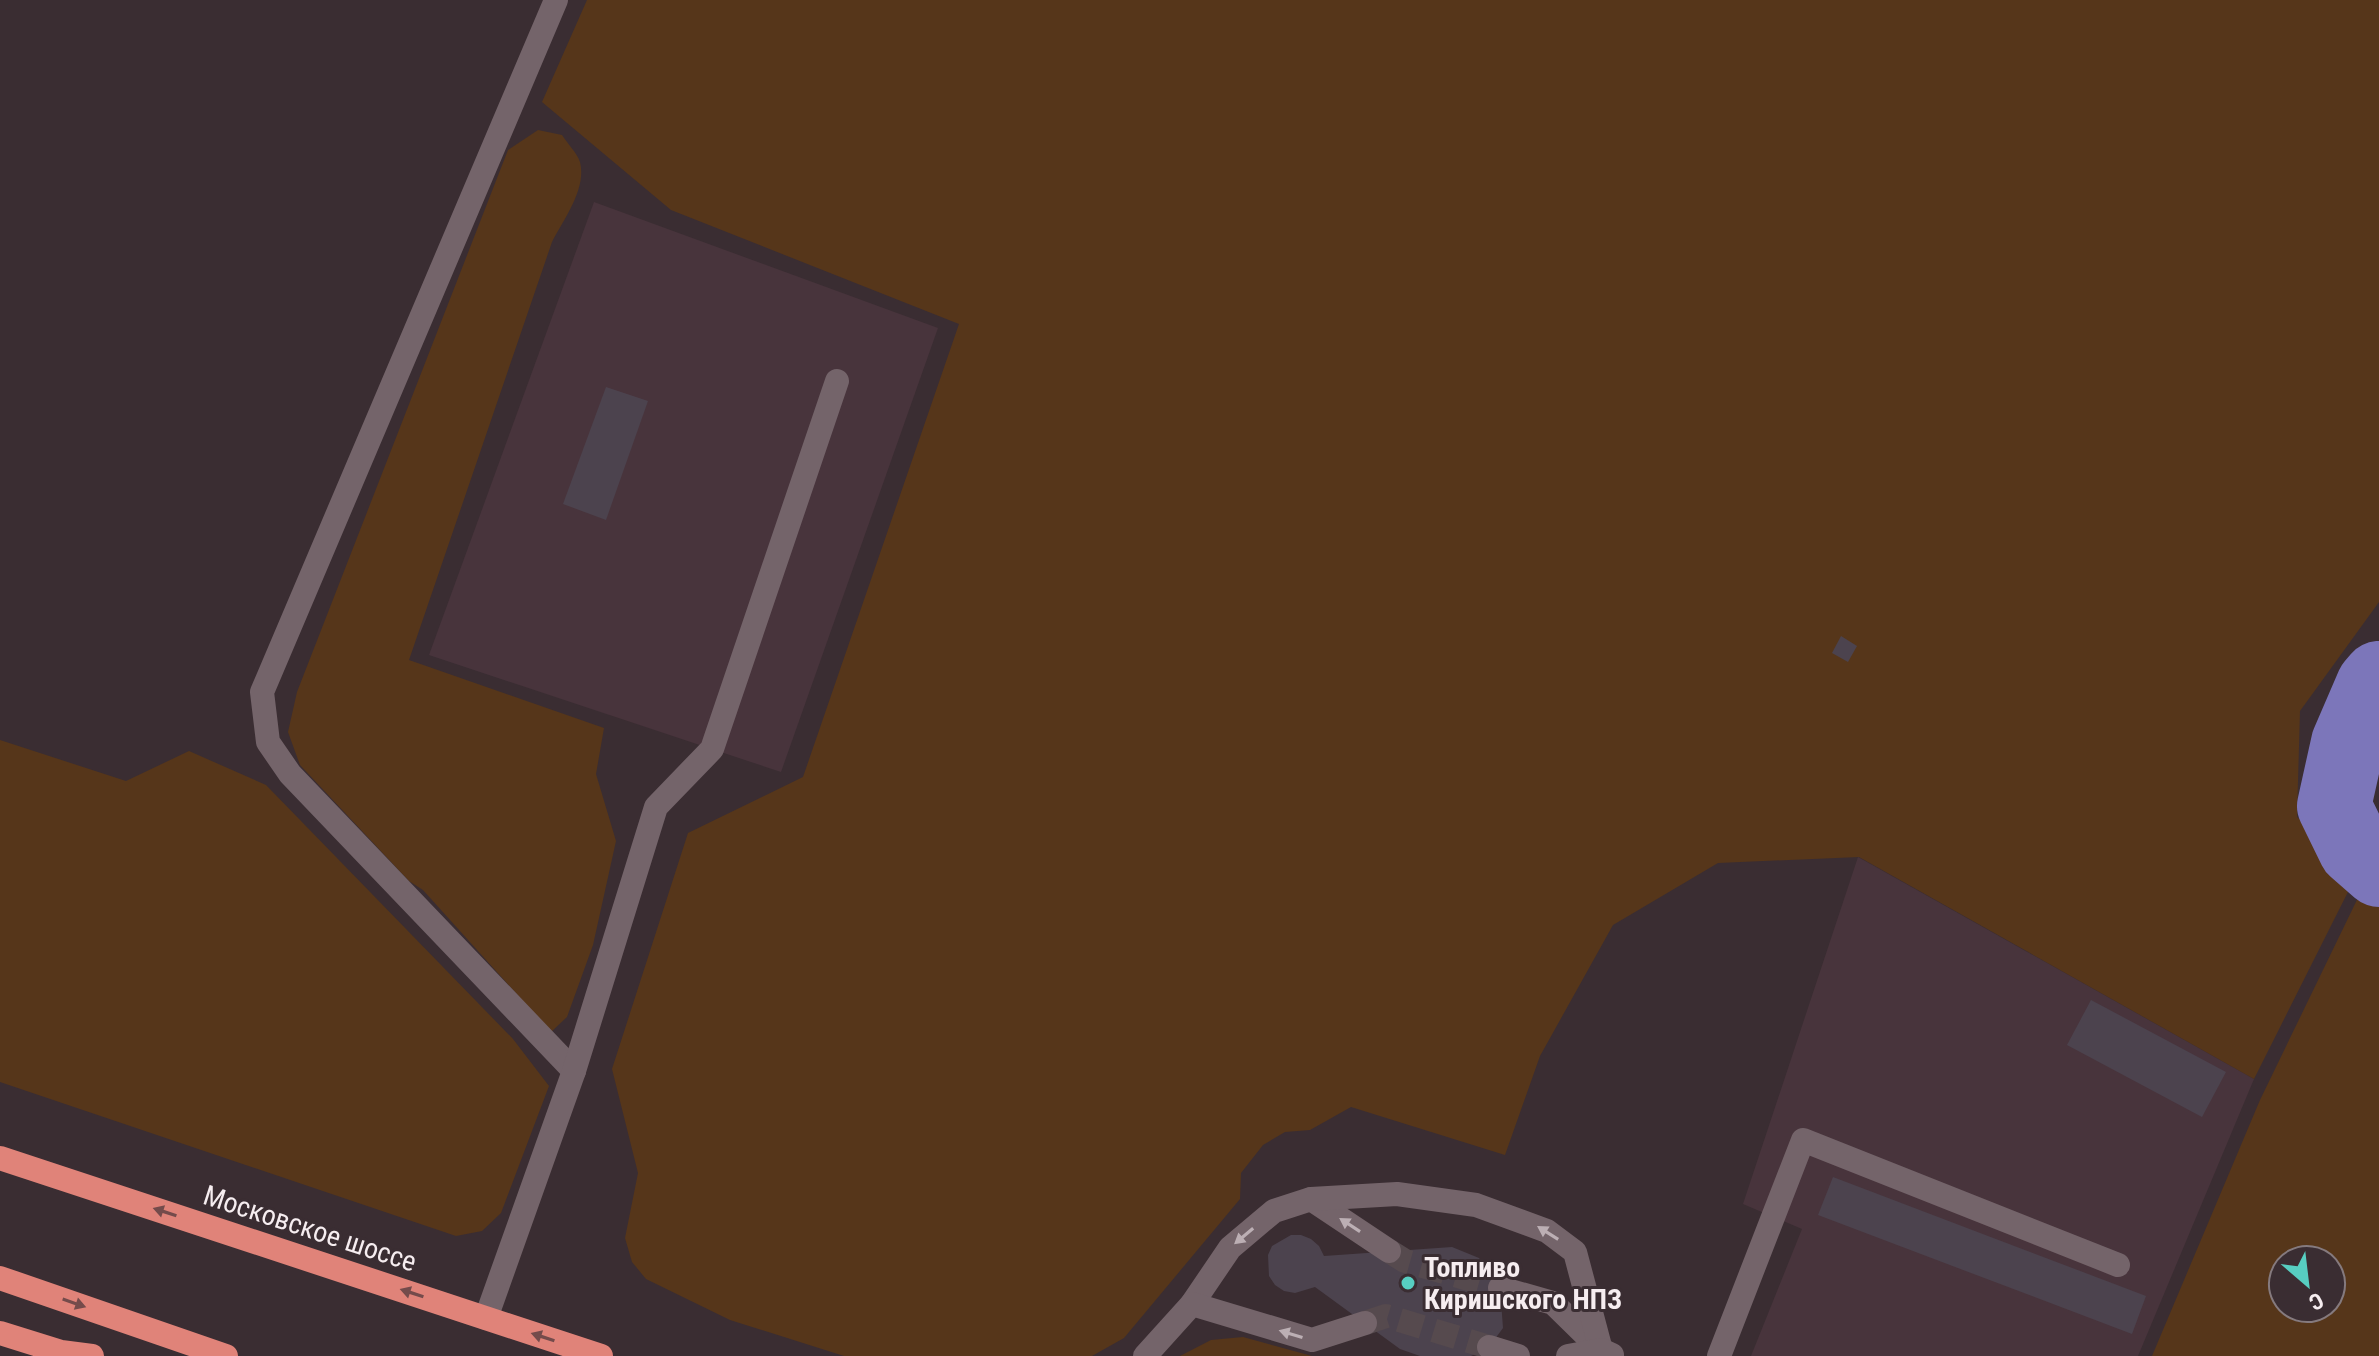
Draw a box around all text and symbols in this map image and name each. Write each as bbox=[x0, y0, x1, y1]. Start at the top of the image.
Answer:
street label: Московское шоссе bbox=[199, 1178, 420, 1278]
one-way arrow bbox=[152, 1205, 176, 1218]
one-way arrow bbox=[1339, 1218, 1361, 1233]
one-way arrow bbox=[1537, 1227, 1559, 1241]
one-way arrow bbox=[1233, 1228, 1254, 1245]
north arrow bbox=[2267, 1244, 2347, 1324]
place label: Топливо Киришского НПЗ bbox=[1424, 1251, 1622, 1316]
marker: Топливо Киришского НПЗ bbox=[1399, 1274, 1417, 1292]
one-way arrow bbox=[399, 1287, 423, 1299]
text: С bbox=[2305, 1287, 2328, 1315]
one-way arrow bbox=[62, 1298, 86, 1310]
one-way arrow bbox=[1278, 1327, 1302, 1340]
one-way arrow bbox=[531, 1330, 555, 1342]

